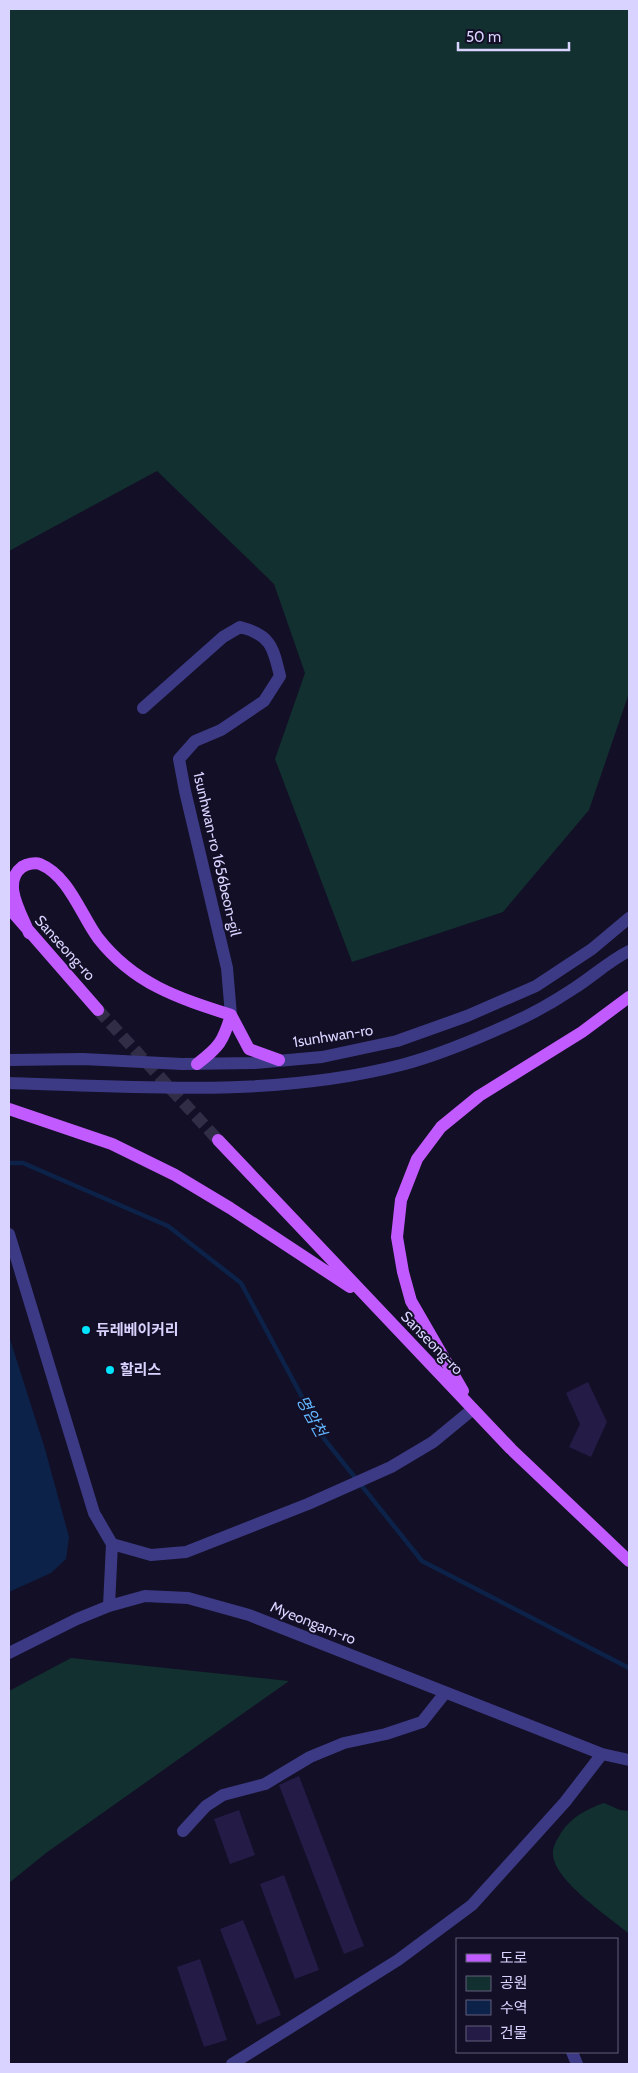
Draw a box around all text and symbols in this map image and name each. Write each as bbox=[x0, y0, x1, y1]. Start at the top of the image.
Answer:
scale bar bbox=[458, 20, 569, 52]
text: 50 m bbox=[466, 28, 501, 46]
street label: 1sunhwan-ro 1656beon-gil bbox=[189, 770, 245, 938]
street label: Sanseong-ro bbox=[31, 912, 99, 984]
street label: 1sunhwan-ro bbox=[292, 1021, 374, 1051]
street label: Sanseong-ro bbox=[397, 1307, 467, 1379]
place label: 듀레베이커리 bbox=[96, 1321, 179, 1339]
marker: 듀레베이커리 bbox=[80, 1324, 92, 1336]
place label: 할리스 bbox=[120, 1361, 162, 1379]
marker: 할리스 bbox=[104, 1364, 116, 1376]
water label: 명암천 bbox=[293, 1392, 332, 1442]
street label: Myeongam-ro bbox=[268, 1598, 358, 1648]
legend bbox=[456, 1938, 618, 2053]
text: 도로 bbox=[500, 1949, 528, 1967]
text: 공원 bbox=[500, 1974, 528, 1992]
text: 수역 bbox=[500, 1999, 528, 2017]
text: 건물 bbox=[500, 2024, 528, 2042]

